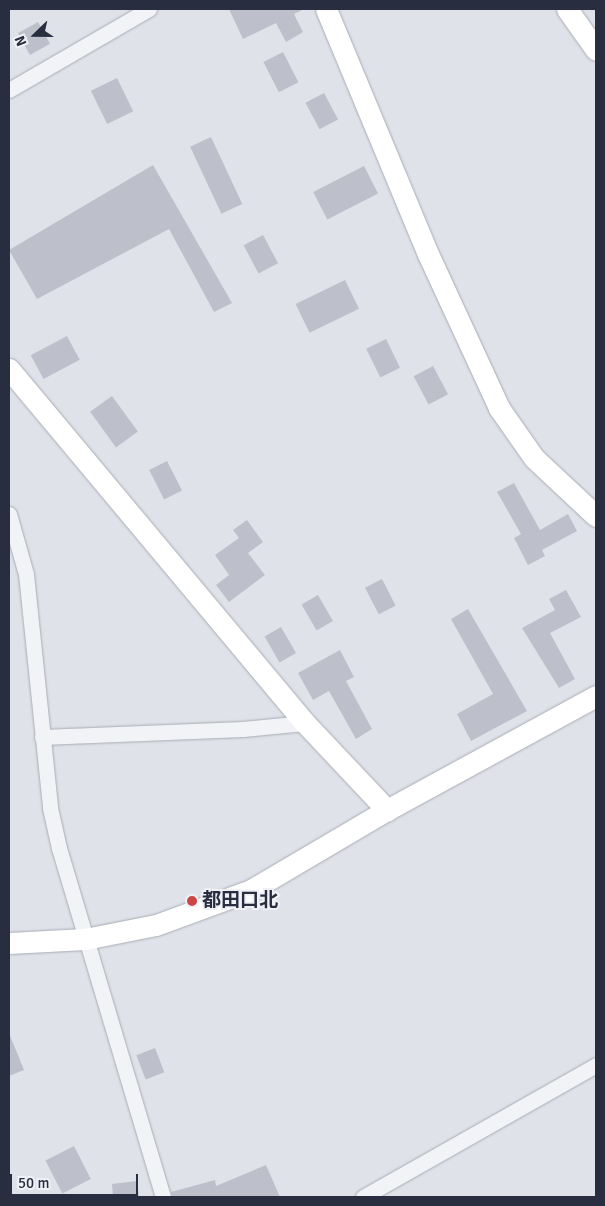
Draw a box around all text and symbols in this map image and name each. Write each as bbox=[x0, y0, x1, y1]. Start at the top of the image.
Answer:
north arrow bbox=[10, 10, 60, 60]
text: N bbox=[11, 33, 30, 49]
place label: 都田口北 bbox=[202, 890, 278, 912]
marker: 都田口北 bbox=[186, 895, 198, 907]
scale bar bbox=[12, 1164, 140, 1196]
text: 50 m bbox=[18, 1174, 49, 1192]

